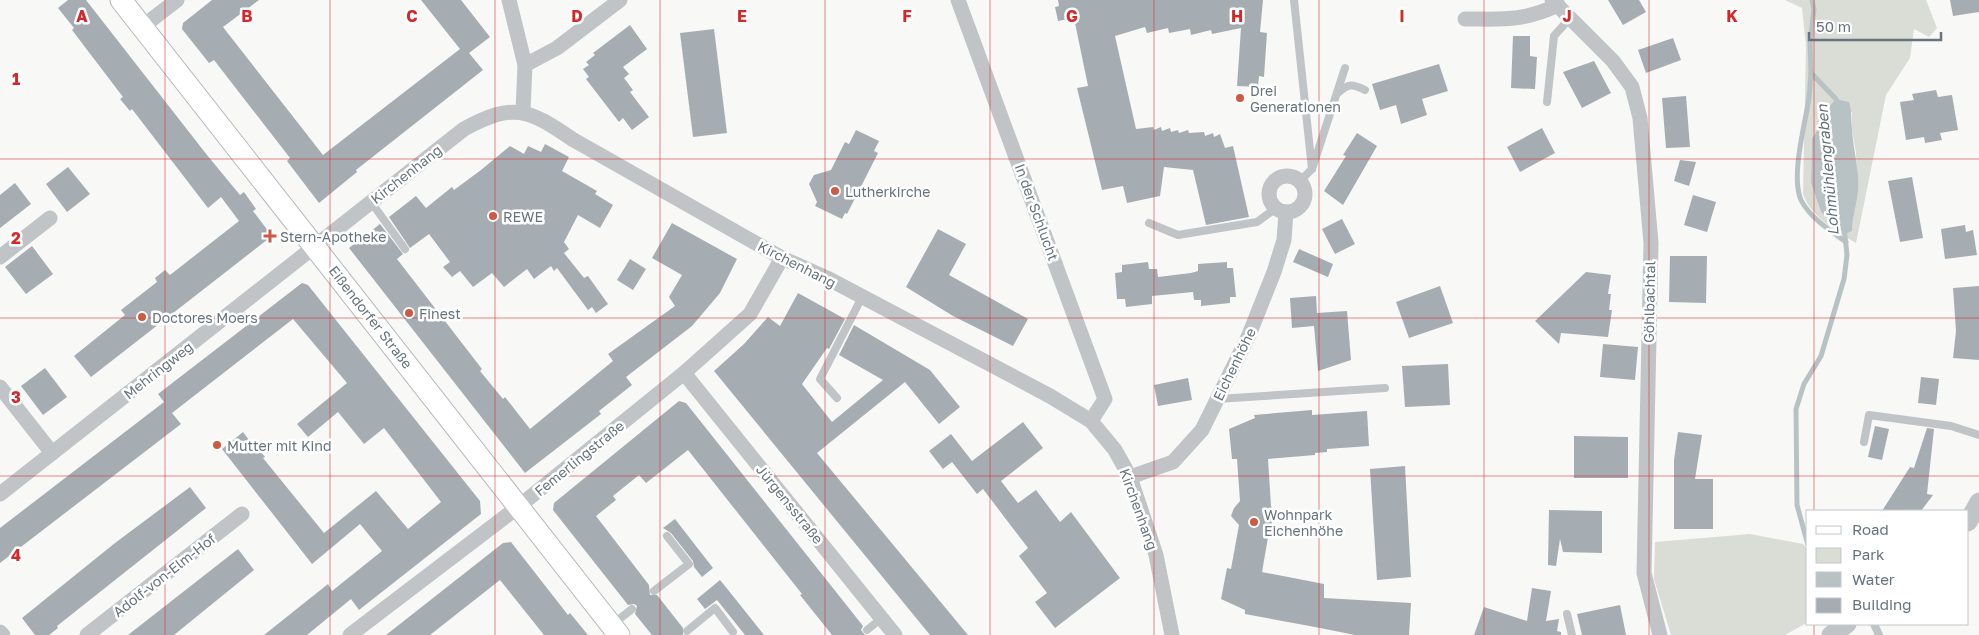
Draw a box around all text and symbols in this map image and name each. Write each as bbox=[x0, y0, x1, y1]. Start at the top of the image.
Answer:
text: A bbox=[76, 6, 88, 26]
text: B bbox=[241, 6, 253, 26]
text: C bbox=[406, 6, 418, 26]
text: D bbox=[571, 6, 583, 26]
text: E bbox=[737, 6, 747, 26]
text: F bbox=[902, 6, 912, 26]
text: G bbox=[1066, 6, 1078, 26]
text: H bbox=[1231, 6, 1243, 26]
text: I bbox=[1399, 6, 1405, 26]
text: J bbox=[1562, 6, 1572, 26]
text: K bbox=[1726, 6, 1738, 26]
scale bar bbox=[1809, 10, 1942, 42]
text: 50 m bbox=[1816, 17, 1851, 35]
text: 1 bbox=[12, 69, 20, 89]
place label: Drei Generationen bbox=[1250, 82, 1341, 115]
marker: Drei Generationen bbox=[1234, 92, 1246, 104]
water label: Lohmühlengraben bbox=[1812, 103, 1843, 236]
street label: Kirchenhang bbox=[367, 141, 445, 207]
street label: In der Schlucht bbox=[1012, 161, 1062, 263]
place label: Lutherkirche bbox=[845, 183, 930, 200]
marker: Lutherkirche bbox=[829, 185, 841, 197]
place label: REWE bbox=[503, 208, 543, 225]
marker: REWE bbox=[487, 210, 499, 222]
text: 2 bbox=[11, 228, 21, 248]
place label: Stern-Apotheke bbox=[280, 228, 386, 245]
marker: Stern-Apotheke bbox=[264, 230, 276, 242]
street label: Kirchenhang bbox=[755, 237, 839, 291]
street label: Göhlbachtal bbox=[1640, 261, 1658, 343]
street label: Eißendorfer Straße bbox=[326, 262, 416, 372]
place label: Finest bbox=[419, 305, 461, 322]
marker: Finest bbox=[403, 307, 415, 319]
place label: Doctores Moers bbox=[152, 309, 258, 326]
marker: Doctores Moers bbox=[136, 311, 148, 323]
street label: Eichenhöhe bbox=[1209, 325, 1259, 403]
street label: Mehringweg bbox=[120, 338, 196, 402]
text: 3 bbox=[11, 387, 21, 407]
street label: Femerlingstraße bbox=[531, 417, 627, 499]
place label: Mutter mit Kind bbox=[227, 437, 332, 454]
marker: Mutter mit Kind bbox=[211, 439, 223, 451]
street label: Jürgensstraße bbox=[753, 461, 827, 547]
street label: Kirchenhang bbox=[1116, 466, 1162, 552]
place label: Wohnpark Eichenhöhe bbox=[1264, 506, 1343, 539]
legend bbox=[1806, 510, 1969, 625]
marker: Wohnpark Eichenhöhe bbox=[1248, 516, 1260, 528]
text: Road bbox=[1852, 520, 1889, 538]
street label: Adolf-von-Elm-Hof bbox=[109, 530, 219, 620]
text: 4 bbox=[11, 545, 21, 565]
text: Park bbox=[1852, 545, 1885, 563]
text: Water bbox=[1852, 570, 1895, 588]
text: Building bbox=[1852, 595, 1912, 613]

